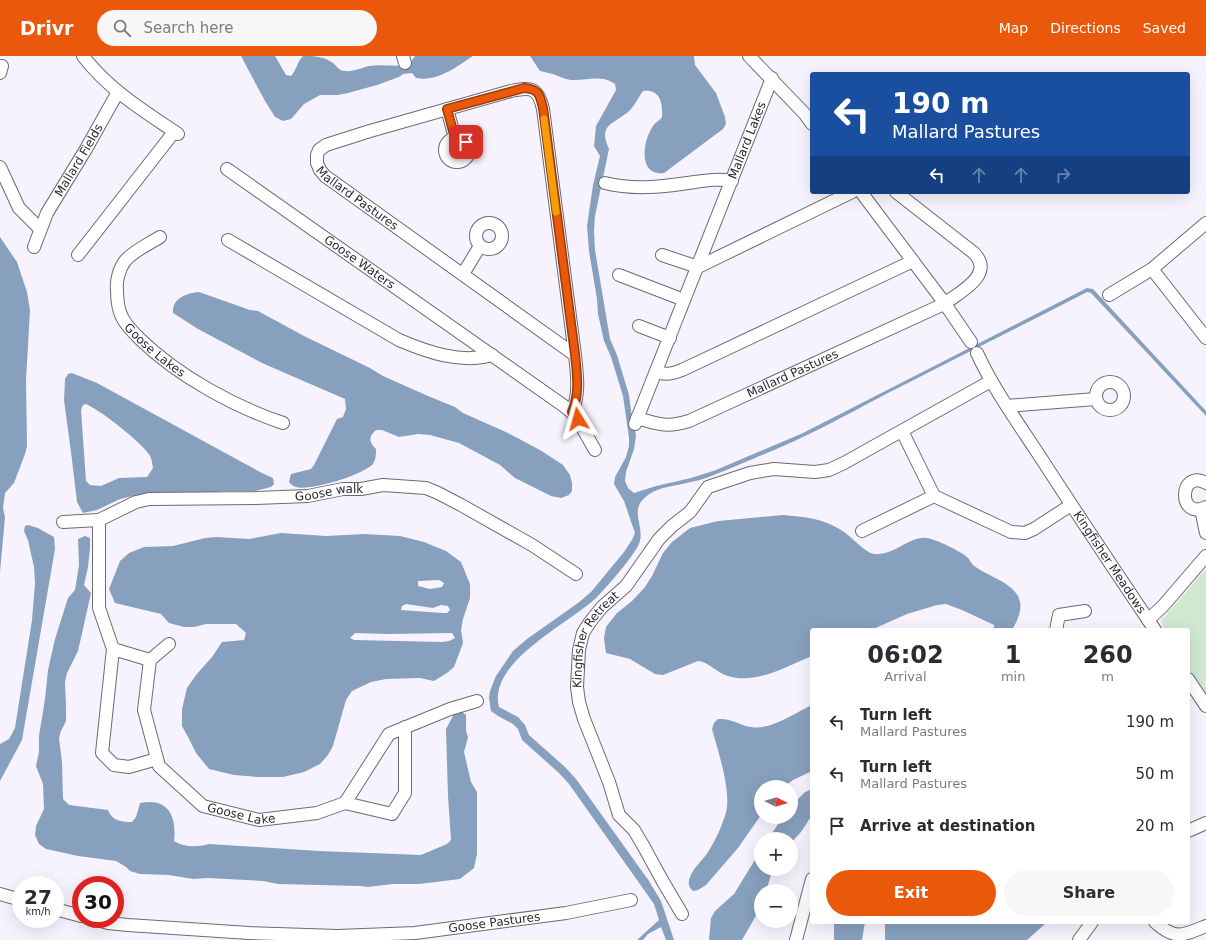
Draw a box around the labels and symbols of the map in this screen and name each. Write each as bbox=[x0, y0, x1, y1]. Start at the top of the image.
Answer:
street label: Mallard Lakes bbox=[726, 100, 769, 181]
street label: Mallard Fields bbox=[52, 121, 106, 199]
pin bbox=[449, 125, 483, 159]
street label: Mallard Pastures bbox=[313, 163, 401, 233]
street label: Goose Waters bbox=[321, 233, 398, 292]
street label: Goose Lakes bbox=[121, 320, 188, 380]
street label: Mallard Pastures bbox=[745, 347, 840, 401]
position arrow bbox=[557, 398, 599, 440]
street label: Goose walk bbox=[295, 482, 363, 503]
street label: Kingfisher Meadows bbox=[1071, 508, 1149, 616]
street label: Kingfisher Retreat bbox=[570, 588, 622, 689]
north arrow bbox=[754, 780, 798, 824]
street label: Goose Lake bbox=[206, 800, 276, 827]
speed limit sign: 30 bbox=[72, 876, 124, 928]
street label: Goose Pastures bbox=[448, 909, 541, 936]

